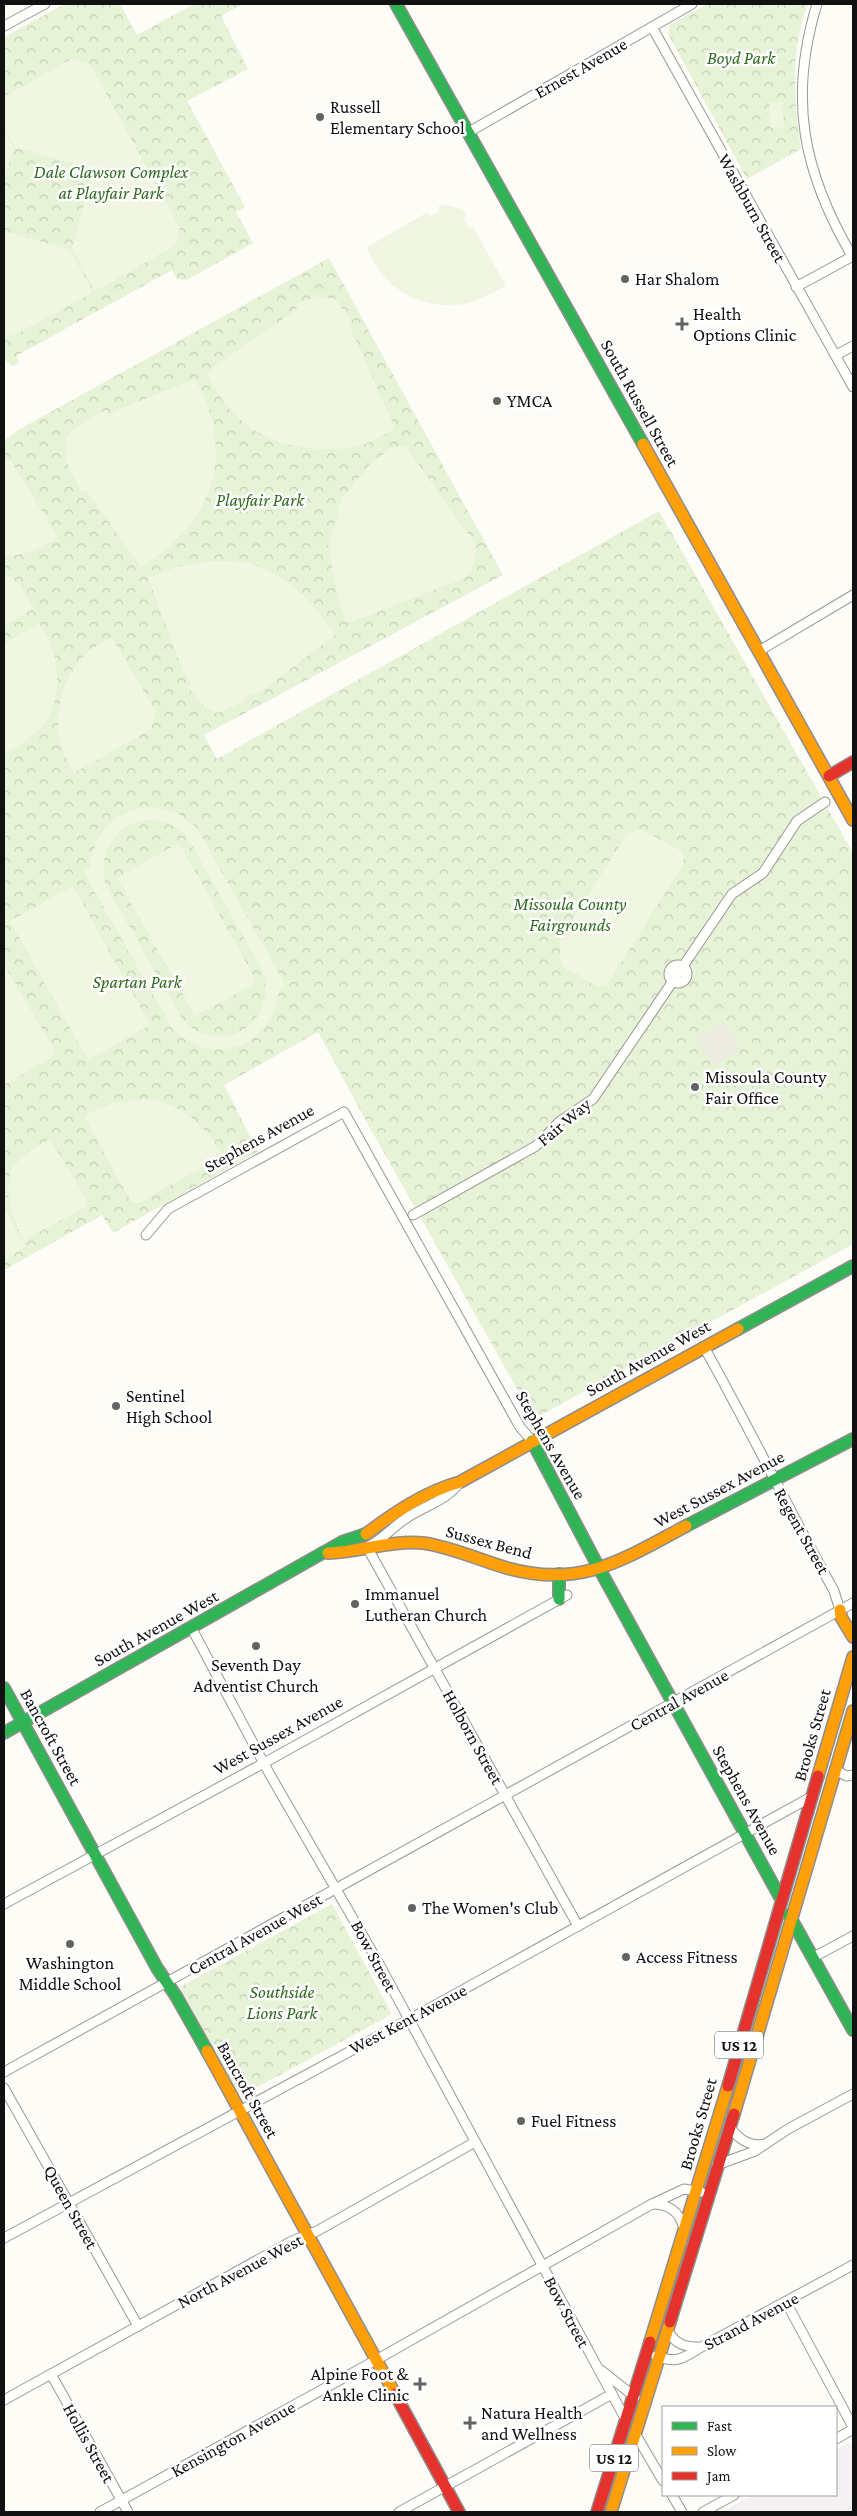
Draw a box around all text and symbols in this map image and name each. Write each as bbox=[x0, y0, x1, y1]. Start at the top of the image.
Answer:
street label: Ernest Avenue bbox=[531, 34, 631, 102]
park label: Boyd Park bbox=[707, 48, 776, 68]
place label: Russell Elementary School bbox=[330, 97, 465, 138]
marker: Russell Elementary School bbox=[314, 111, 326, 123]
street label: Washburn Street bbox=[714, 150, 791, 267]
park label: Dale Clawson Complex at Playfair Park bbox=[34, 162, 189, 203]
place label: Har Shalom bbox=[635, 269, 720, 289]
marker: Har Shalom bbox=[619, 273, 631, 285]
place label: Health Options Clinic bbox=[693, 304, 797, 345]
marker: Health Options Clinic bbox=[675, 317, 689, 331]
street label: South Russell Street bbox=[597, 336, 684, 471]
place label: YMCA bbox=[507, 391, 553, 411]
marker: YMCA bbox=[491, 395, 503, 407]
park label: Playfair Park bbox=[216, 490, 305, 510]
park label: Missoula County Fairgrounds bbox=[513, 894, 627, 935]
park label: Spartan Park bbox=[92, 972, 183, 992]
place label: Missoula County Fair Office bbox=[705, 1067, 827, 1108]
marker: Missoula County Fair Office bbox=[689, 1081, 701, 1093]
street label: Fair Way bbox=[533, 1093, 595, 1150]
street label: Stephens Avenue bbox=[201, 1100, 317, 1176]
street label: South Avenue West bbox=[582, 1315, 715, 1400]
place label: Sentinel High School bbox=[126, 1386, 213, 1427]
street label: Stephens Avenue bbox=[512, 1387, 590, 1503]
marker: Sentinel High School bbox=[110, 1400, 122, 1412]
street label: West Sussex Avenue bbox=[650, 1446, 788, 1532]
street label: Regent Street bbox=[770, 1484, 834, 1578]
street label: Sussex Bend bbox=[444, 1521, 535, 1563]
place label: Immanuel Lutheran Church bbox=[365, 1584, 488, 1625]
street label: South Avenue West bbox=[90, 1585, 223, 1670]
marker: Immanuel Lutheran Church bbox=[349, 1598, 361, 1610]
marker: Seventh Day Adventist Church bbox=[250, 1640, 262, 1652]
place label: Seventh Day Adventist Church bbox=[193, 1655, 319, 1696]
street label: Central Avenue bbox=[626, 1665, 732, 1735]
street label: Bancroft Street bbox=[16, 1685, 86, 1790]
street label: Holborn Street bbox=[439, 1686, 508, 1789]
street label: Brooks Street bbox=[789, 1686, 835, 1783]
street label: West Sussex Avenue bbox=[210, 1691, 346, 1779]
street label: Stephens Avenue bbox=[709, 1742, 785, 1858]
street label: Central Avenue West bbox=[185, 1888, 326, 1979]
place label: The Women's Club bbox=[422, 1898, 558, 1918]
marker: The Women's Club bbox=[406, 1902, 418, 1914]
street label: Bow Street bbox=[347, 1917, 402, 1996]
marker: Washington Middle School bbox=[64, 1938, 76, 1950]
place label: Access Fitness bbox=[636, 1947, 738, 1967]
marker: Access Fitness bbox=[620, 1951, 632, 1963]
place label: Washington Middle School bbox=[19, 1953, 122, 1994]
street label: West Kent Avenue bbox=[346, 1980, 470, 2058]
park label: Southside Lions Park bbox=[247, 1982, 319, 2023]
road number: US 12 bbox=[715, 2032, 763, 2058]
street label: Bancroft Street bbox=[213, 2038, 283, 2143]
street label: Brooks Street bbox=[675, 2075, 721, 2172]
place label: Fuel Fitness bbox=[531, 2111, 616, 2131]
marker: Fuel Fitness bbox=[515, 2115, 527, 2127]
street label: Queen Street bbox=[40, 2162, 103, 2253]
street label: North Avenue West bbox=[174, 2229, 307, 2312]
street label: Bow Street bbox=[540, 2273, 595, 2352]
street label: Strand Avenue bbox=[700, 2288, 802, 2354]
place label: Alpine Foot & Ankle Clinic bbox=[311, 2364, 410, 2405]
marker: Alpine Foot & Ankle Clinic bbox=[413, 2377, 427, 2391]
street label: Kensington Avenue bbox=[168, 2397, 299, 2481]
street label: Hollis Street bbox=[59, 2400, 119, 2487]
place label: Natura Health and Wellness bbox=[481, 2403, 583, 2444]
legend bbox=[662, 2406, 837, 2496]
marker: Natura Health and Wellness bbox=[463, 2416, 477, 2430]
text: Fast bbox=[707, 2418, 733, 2434]
text: Slow bbox=[707, 2443, 737, 2459]
road number: US 12 bbox=[590, 2444, 638, 2472]
text: Jam bbox=[705, 2468, 730, 2485]

